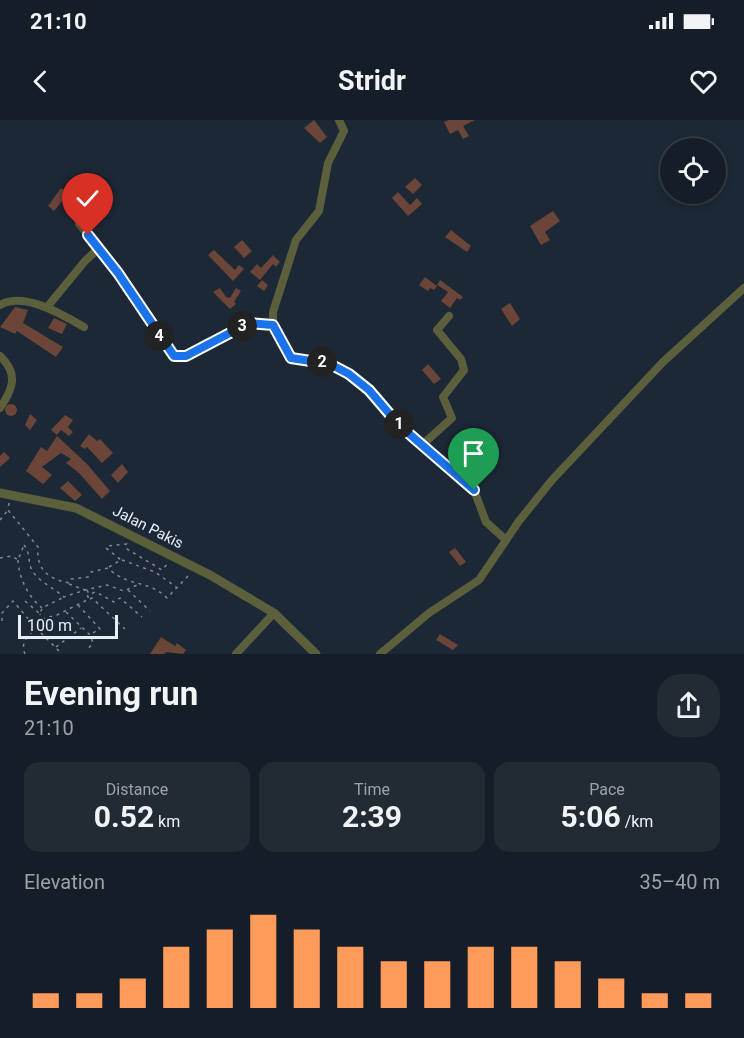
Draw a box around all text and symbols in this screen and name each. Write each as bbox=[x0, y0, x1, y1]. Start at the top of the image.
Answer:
text: 21:10 bbox=[30, 9, 87, 34]
icon: back bbox=[24, 65, 57, 98]
text: Stridr bbox=[338, 65, 406, 97]
icon: heart bbox=[687, 65, 720, 98]
map controls bbox=[660, 138, 726, 204]
button: locate bbox=[660, 138, 726, 204]
pin bbox=[62, 173, 113, 235]
icon: check bbox=[71, 182, 104, 215]
pin: 3 bbox=[227, 311, 257, 341]
text: 3 bbox=[237, 316, 247, 335]
pin: 4 bbox=[144, 321, 174, 351]
text: 4 bbox=[154, 326, 164, 345]
pin: 2 bbox=[307, 347, 337, 377]
text: 2 bbox=[317, 352, 327, 371]
pin: 1 bbox=[384, 409, 414, 439]
text: 1 bbox=[394, 414, 404, 433]
pin bbox=[448, 428, 499, 490]
icon: arrive bbox=[457, 437, 490, 470]
street label: Jalan Pakis bbox=[110, 502, 186, 552]
scale bar bbox=[18, 612, 118, 640]
text: 100 m bbox=[27, 616, 72, 635]
text: Evening run bbox=[24, 674, 198, 713]
button: share bbox=[657, 674, 720, 737]
text: 21:10 bbox=[24, 716, 74, 740]
text: Distance bbox=[106, 780, 168, 799]
text: Time bbox=[354, 780, 390, 799]
text: Pace bbox=[589, 780, 625, 799]
text: 0.52 bbox=[94, 799, 154, 834]
text: 2:39 bbox=[342, 799, 402, 834]
text: 5:06 bbox=[561, 799, 621, 834]
text: km bbox=[154, 812, 180, 831]
text: /km bbox=[621, 812, 653, 831]
text: Elevation bbox=[24, 870, 105, 894]
text: 35–40 m bbox=[639, 870, 720, 894]

